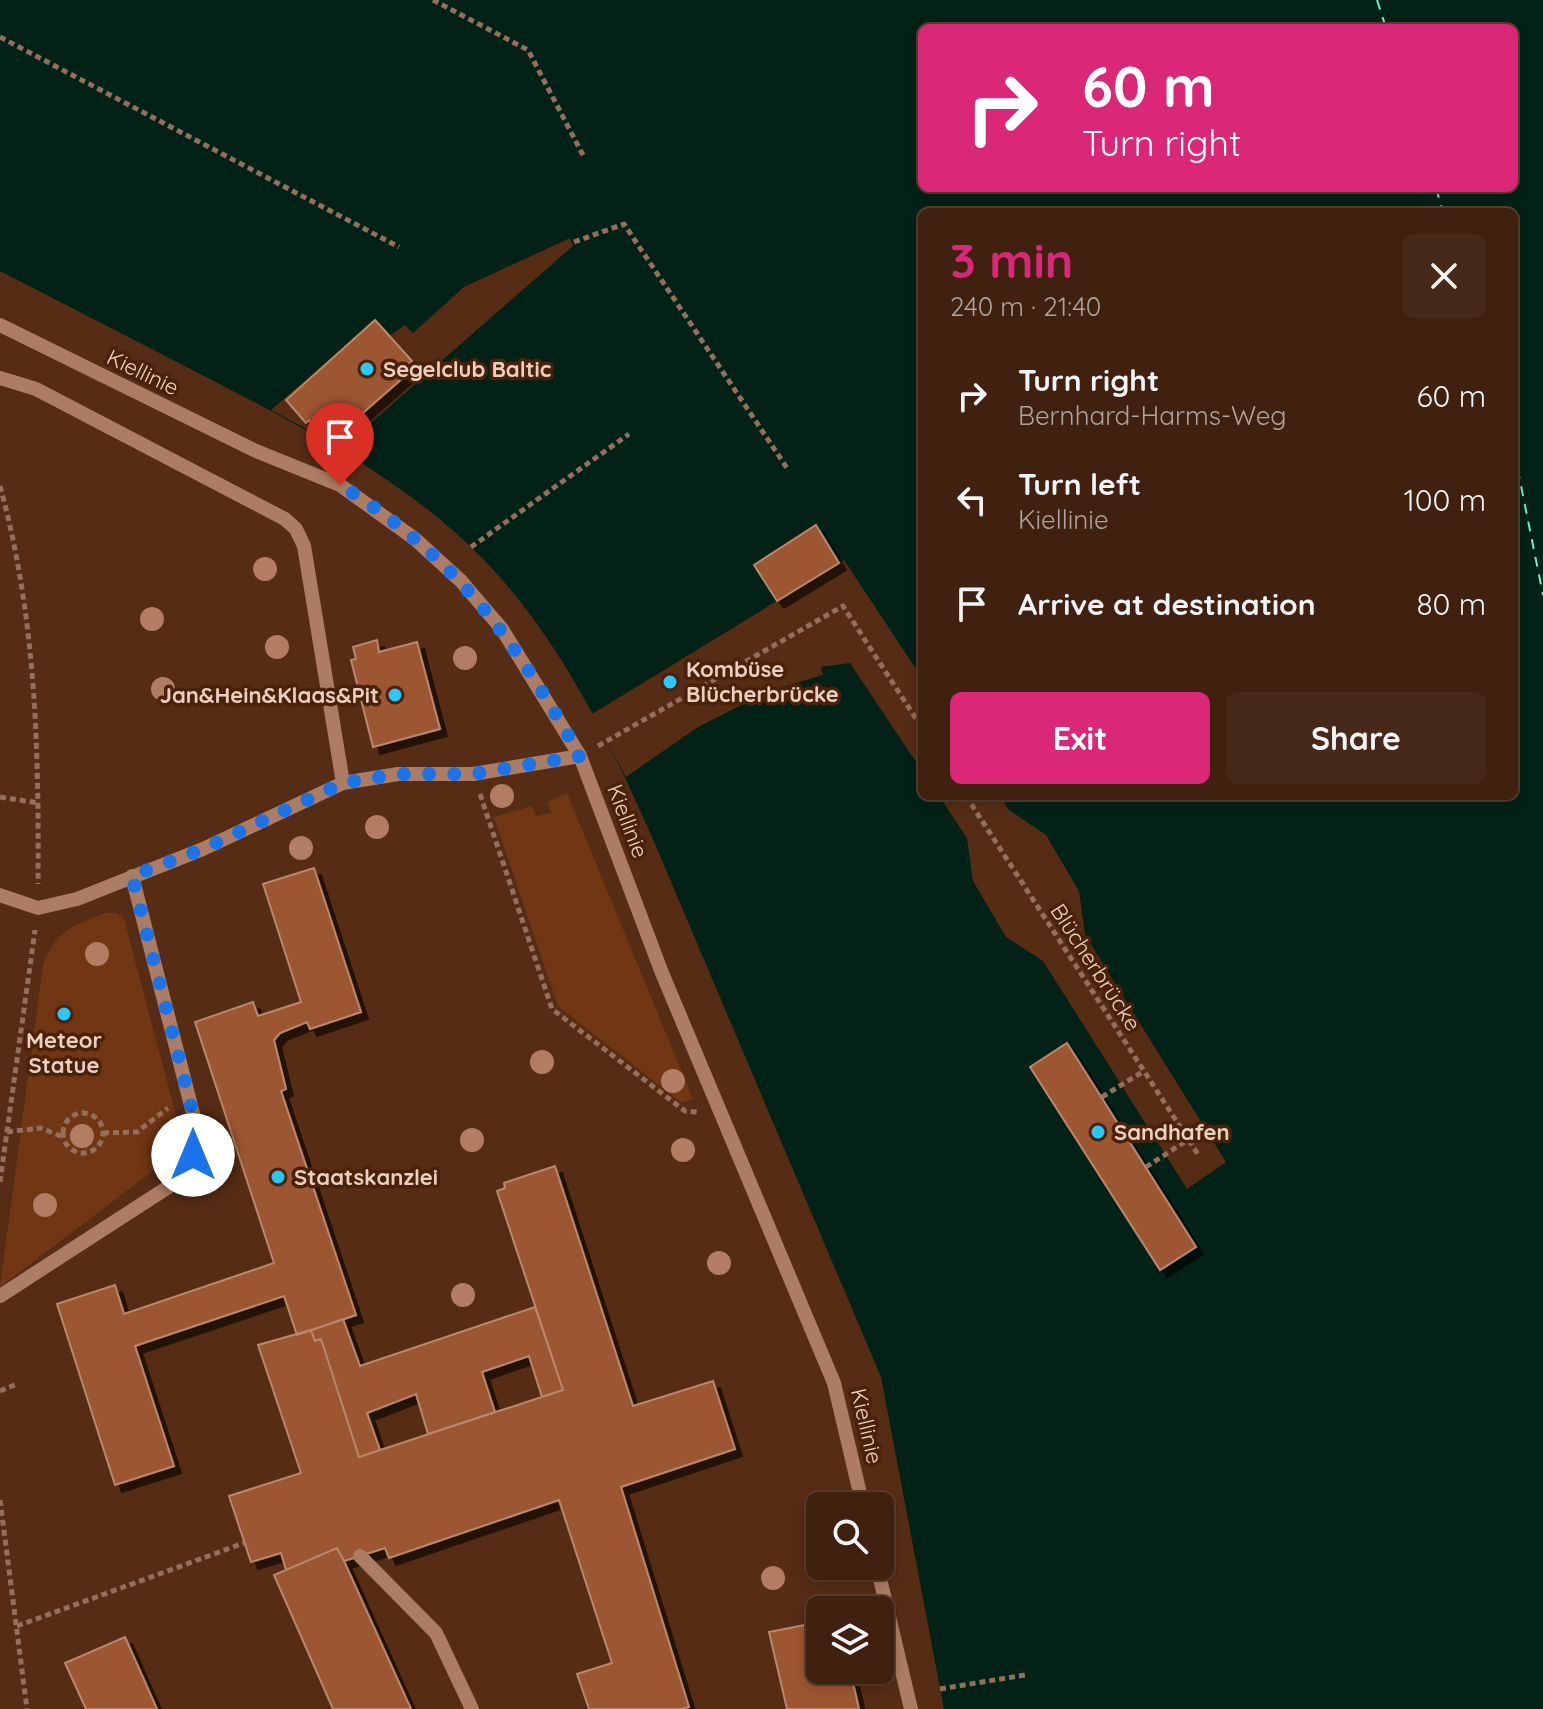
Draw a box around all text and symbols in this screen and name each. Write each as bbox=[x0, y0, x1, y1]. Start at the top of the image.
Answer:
text: 60 m bbox=[1082, 51, 1215, 121]
icon: right bbox=[950, 56, 1054, 160]
text: Turn right bbox=[1082, 120, 1241, 165]
text: 3 min bbox=[950, 230, 1073, 290]
button: close bbox=[1402, 234, 1486, 318]
text: 240 m · 21:40 bbox=[950, 290, 1101, 323]
street label: Kiellinie bbox=[102, 343, 184, 401]
place label: Segelclub Baltic bbox=[383, 355, 551, 383]
marker: Segelclub Baltic bbox=[358, 360, 376, 378]
text: Turn right bbox=[1018, 361, 1159, 399]
icon: right bbox=[950, 374, 994, 418]
text: 60 m bbox=[1416, 377, 1486, 415]
text: Bernhard-Harms-Weg bbox=[1018, 399, 1287, 432]
pin bbox=[306, 403, 374, 485]
icon: arrive bbox=[318, 415, 362, 459]
text: Turn left bbox=[1018, 465, 1141, 503]
icon: left bbox=[950, 478, 994, 522]
text: 100 m bbox=[1404, 481, 1486, 519]
text: Kiellinie bbox=[1018, 503, 1109, 536]
icon: arrive bbox=[950, 582, 994, 626]
text: Arrive at destination bbox=[1018, 585, 1316, 623]
text: 80 m bbox=[1416, 585, 1486, 623]
place label: Kombüse Blücherbrücke bbox=[686, 655, 839, 708]
marker: Kombüse Blücherbrücke bbox=[661, 673, 679, 691]
place label: Jan&Hein&Klaas&Pit bbox=[160, 681, 379, 709]
marker: Jan&Hein&Klaas&Pit bbox=[386, 686, 404, 704]
button: Exit bbox=[950, 692, 1210, 784]
button: Share bbox=[1226, 692, 1486, 784]
street label: Kiellinie bbox=[601, 780, 655, 862]
street label: Blücherbrücke bbox=[1045, 898, 1147, 1036]
marker: Meteor Statue bbox=[55, 1005, 73, 1023]
place label: Meteor Statue bbox=[26, 1026, 103, 1079]
position arrow bbox=[151, 1113, 235, 1197]
place label: Sandhafen bbox=[1114, 1118, 1230, 1146]
marker: Sandhafen bbox=[1089, 1123, 1107, 1141]
place label: Staatskanzlei bbox=[294, 1163, 438, 1191]
marker: Staatskanzlei bbox=[269, 1168, 287, 1186]
street label: Kiellinie bbox=[845, 1385, 889, 1467]
map controls bbox=[806, 1492, 894, 1684]
button: search bbox=[806, 1492, 894, 1580]
button: layers bbox=[806, 1596, 894, 1684]

